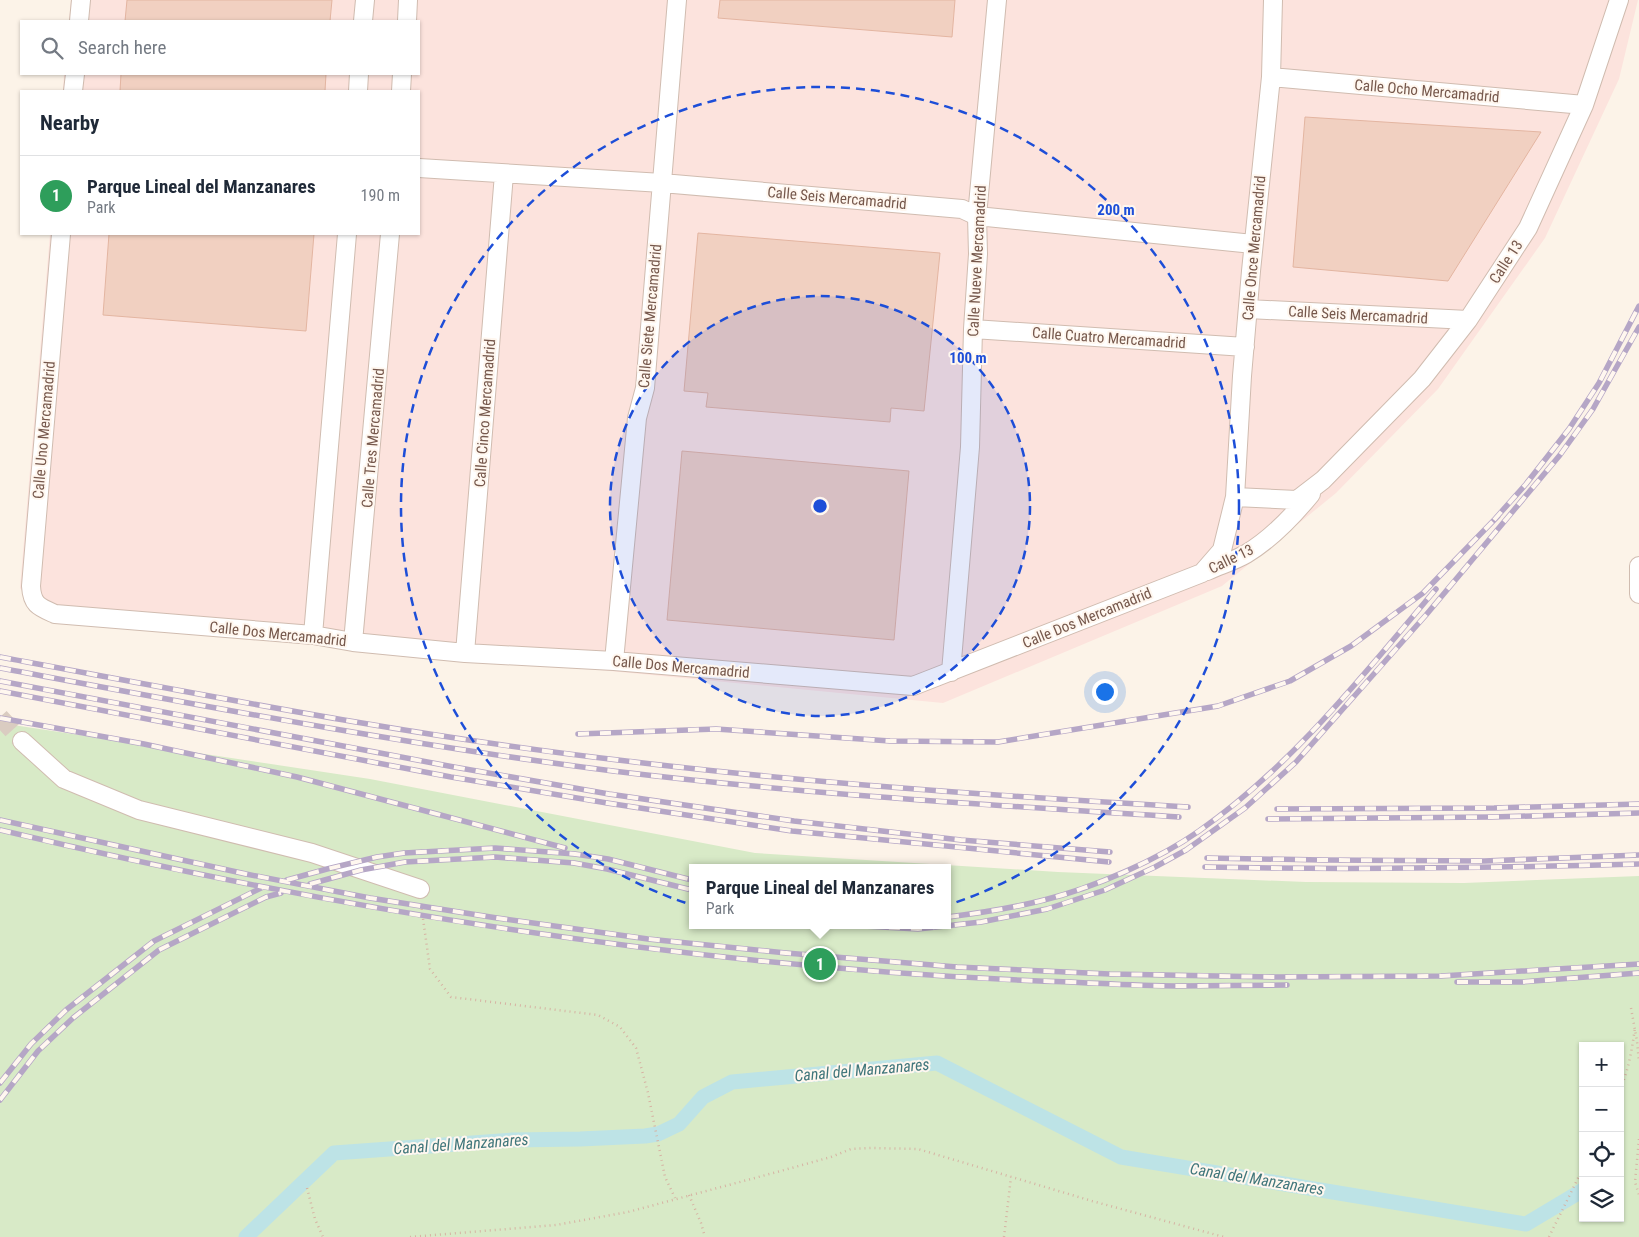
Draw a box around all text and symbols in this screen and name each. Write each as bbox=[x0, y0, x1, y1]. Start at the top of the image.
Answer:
search box bbox=[20, 20, 420, 75]
icon: search bbox=[38, 34, 66, 62]
text: Search here bbox=[78, 36, 166, 59]
street label: Calle Ocho Mercamadrid bbox=[1354, 76, 1500, 106]
text: Nearby bbox=[40, 111, 99, 135]
text: Parque Lineal del Manzanares bbox=[87, 175, 316, 198]
street label: Calle Once Mercamadrid bbox=[1239, 175, 1269, 321]
street label: Calle Seis Mercamadrid bbox=[767, 183, 907, 213]
street label: Calle Nueve Mercamadrid bbox=[964, 185, 990, 337]
text: 1 bbox=[52, 186, 60, 205]
text: 190 m bbox=[361, 186, 400, 205]
text: Park bbox=[87, 198, 116, 217]
text: 200 m bbox=[1097, 201, 1135, 219]
street label: Calle 13 bbox=[1485, 237, 1527, 287]
street label: Calle Siete Mercamadrid bbox=[635, 243, 665, 389]
street label: Calle Seis Mercamadrid bbox=[1288, 302, 1428, 328]
street label: Calle Cuatro Mercamadrid bbox=[1032, 324, 1186, 352]
street label: Calle Cinco Mercamadrid bbox=[471, 338, 499, 488]
text: 100 m bbox=[949, 349, 987, 367]
street label: Calle Uno Mercamadrid bbox=[29, 360, 59, 500]
street label: Calle Tres Mercamadrid bbox=[358, 367, 388, 509]
centre of rings bbox=[811, 497, 829, 515]
street label: Calle 13 bbox=[1206, 540, 1256, 578]
street label: Calle Dos Mercamadrid bbox=[1020, 584, 1154, 652]
street label: Calle Dos Mercamadrid bbox=[209, 618, 347, 650]
street label: Calle Dos Mercamadrid bbox=[612, 652, 750, 682]
your location bbox=[1092, 679, 1118, 705]
popup bbox=[689, 864, 951, 929]
text: Parque Lineal del Manzanares bbox=[706, 876, 934, 899]
text: Park bbox=[706, 899, 734, 918]
pin: 1 bbox=[804, 945, 836, 983]
map controls bbox=[1579, 1042, 1624, 1222]
button: + bbox=[1579, 1042, 1624, 1087]
water label: Canal del Manzanares bbox=[794, 1055, 930, 1085]
button: − bbox=[1579, 1087, 1624, 1132]
water label: Canal del Manzanares bbox=[393, 1130, 529, 1158]
button: locate bbox=[1579, 1132, 1624, 1177]
water label: Canal del Manzanares bbox=[1189, 1159, 1325, 1199]
button: layers bbox=[1579, 1177, 1624, 1222]

